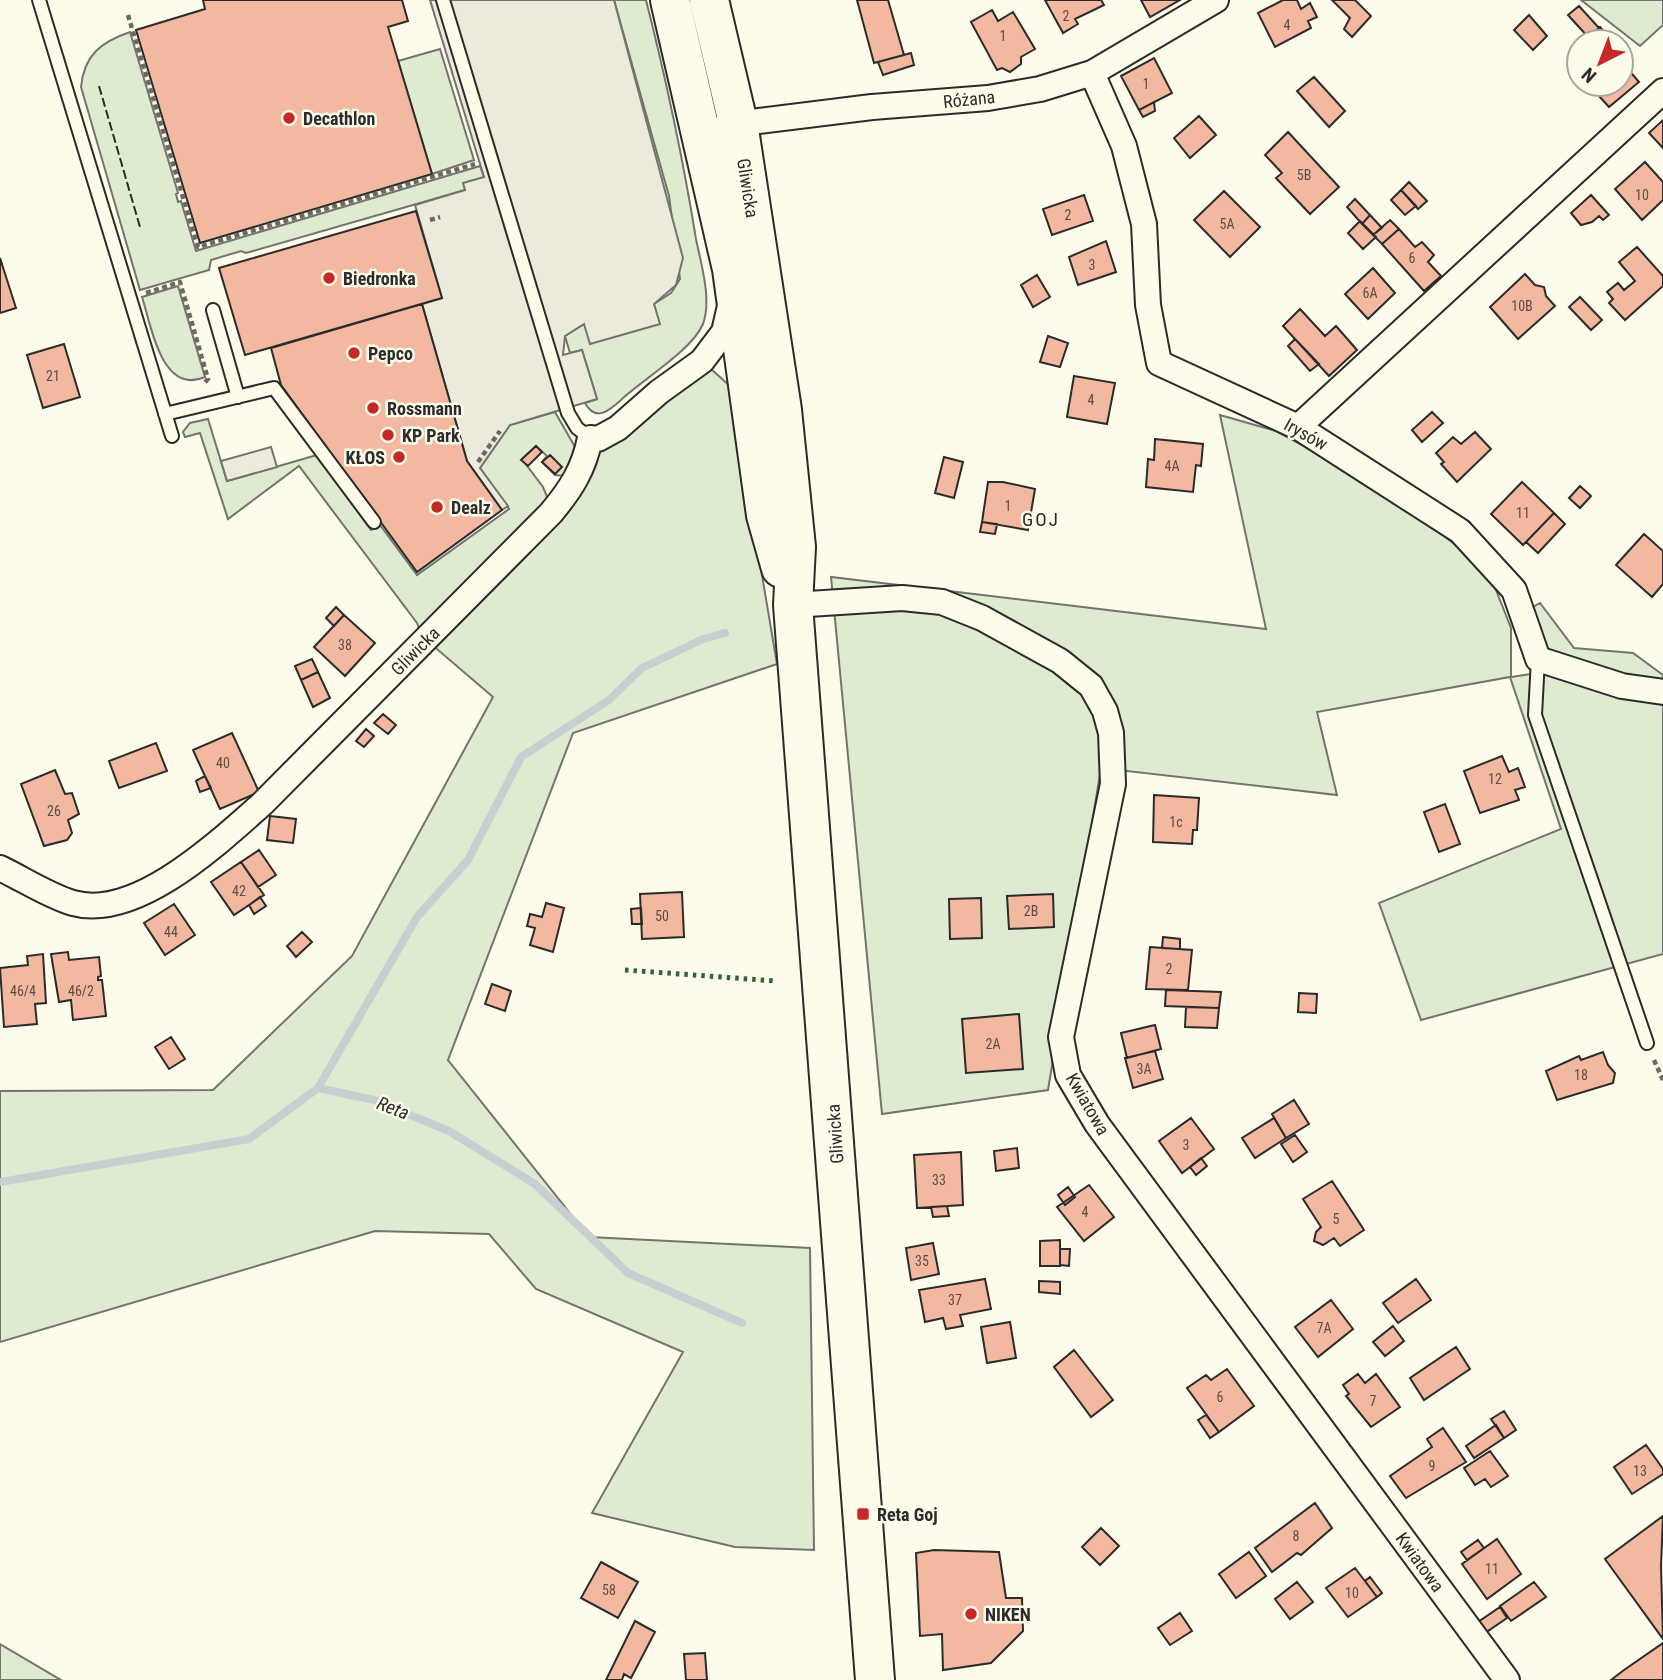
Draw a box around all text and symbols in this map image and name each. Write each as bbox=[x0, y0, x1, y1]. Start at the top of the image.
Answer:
house number: 2 bbox=[1063, 8, 1070, 24]
house number: 4 bbox=[1284, 17, 1291, 33]
house number: 1 bbox=[1000, 28, 1006, 44]
north arrow bbox=[1565, 28, 1635, 98]
text: N bbox=[1577, 63, 1601, 88]
house number: 1 bbox=[1143, 76, 1149, 92]
street label: Różana bbox=[942, 86, 996, 112]
place label: Decathlon bbox=[303, 108, 375, 129]
marker: Decathlon bbox=[281, 110, 297, 126]
street label: Gliwicka bbox=[733, 157, 763, 219]
house number: 5B bbox=[1297, 167, 1311, 183]
house number: 10 bbox=[1635, 187, 1649, 203]
house number: 2 bbox=[1065, 207, 1072, 223]
house number: 5A bbox=[1220, 216, 1234, 232]
house number: 6 bbox=[1409, 250, 1416, 266]
house number: 3 bbox=[1089, 257, 1095, 273]
place label: Biedronka bbox=[343, 268, 416, 289]
marker: Biedronka bbox=[321, 270, 337, 286]
house number: 6A bbox=[1363, 285, 1377, 301]
house number: 10B bbox=[1511, 298, 1533, 314]
place label: Pepco bbox=[368, 343, 413, 364]
marker: Pepco bbox=[346, 345, 362, 361]
house number: 21 bbox=[46, 368, 60, 384]
house number: 4 bbox=[1088, 392, 1095, 408]
place label: Rossmann bbox=[387, 398, 462, 419]
marker: Rossmann bbox=[365, 400, 381, 416]
street label: Irysów bbox=[1281, 414, 1332, 455]
place label: KP Park bbox=[402, 425, 460, 446]
marker: KP Park bbox=[380, 427, 396, 443]
place label: KŁOS bbox=[346, 447, 385, 468]
marker: KŁOS bbox=[391, 449, 407, 465]
house number: 4A bbox=[1165, 458, 1179, 474]
place label: Dealz bbox=[451, 497, 491, 518]
house number: 1 bbox=[1005, 498, 1011, 514]
marker: Dealz bbox=[429, 499, 445, 515]
house number: 11 bbox=[1516, 505, 1530, 521]
district label: GOJ bbox=[1022, 508, 1060, 531]
street label: Gliwicka bbox=[386, 622, 444, 680]
house number: 38 bbox=[338, 637, 352, 653]
house number: 40 bbox=[216, 755, 230, 771]
house number: 12 bbox=[1488, 771, 1502, 787]
house number: 26 bbox=[47, 803, 61, 819]
house number: 1c bbox=[1169, 814, 1183, 830]
house number: 42 bbox=[232, 883, 246, 899]
house number: 2B bbox=[1024, 903, 1038, 919]
house number: 50 bbox=[655, 908, 669, 924]
house number: 44 bbox=[164, 924, 178, 940]
house number: 2 bbox=[1166, 961, 1173, 977]
house number: 46/4 bbox=[10, 983, 36, 999]
house number: 46/2 bbox=[68, 983, 94, 999]
house number: 2A bbox=[986, 1036, 1000, 1052]
house number: 3A bbox=[1137, 1061, 1151, 1077]
house number: 18 bbox=[1574, 1067, 1588, 1083]
street label: Kwiatowa bbox=[1062, 1069, 1114, 1139]
water label: Reta bbox=[374, 1091, 412, 1125]
street label: Gliwicka bbox=[822, 1103, 848, 1165]
house number: 3 bbox=[1183, 1137, 1189, 1153]
house number: 33 bbox=[932, 1172, 946, 1188]
house number: 4 bbox=[1082, 1204, 1089, 1220]
house number: 5 bbox=[1333, 1211, 1340, 1227]
house number: 35 bbox=[915, 1253, 929, 1269]
house number: 37 bbox=[948, 1292, 962, 1308]
house number: 7A bbox=[1317, 1320, 1331, 1336]
house number: 6 bbox=[1217, 1389, 1224, 1405]
house number: 7 bbox=[1370, 1393, 1377, 1409]
house number: 9 bbox=[1429, 1458, 1435, 1474]
house number: 13 bbox=[1633, 1463, 1647, 1479]
place label: Reta Goj bbox=[877, 1504, 938, 1525]
marker: Reta Goj bbox=[855, 1506, 871, 1522]
house number: 8 bbox=[1293, 1528, 1300, 1544]
street label: Kwiatowa bbox=[1391, 1528, 1449, 1596]
house number: 11 bbox=[1485, 1561, 1499, 1577]
house number: 58 bbox=[602, 1582, 616, 1598]
house number: 10 bbox=[1345, 1585, 1359, 1601]
place label: NIKEN bbox=[985, 1604, 1031, 1625]
marker: NIKEN bbox=[963, 1606, 979, 1622]

